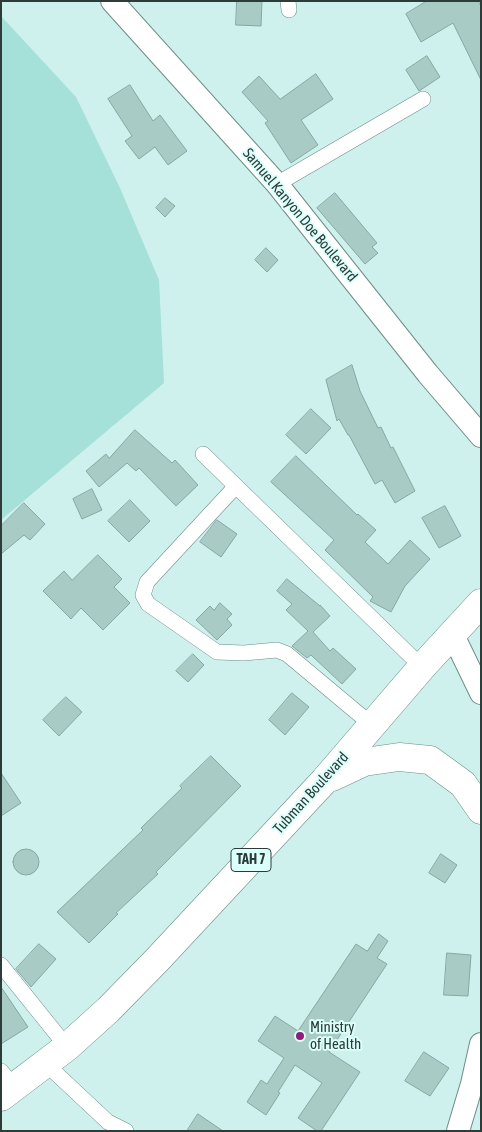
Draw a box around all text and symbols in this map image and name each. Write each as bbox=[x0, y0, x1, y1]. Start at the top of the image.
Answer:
street label: Samuel Kanyon Doe Boulevard bbox=[239, 145, 361, 285]
street label: Tubman Boulevard bbox=[270, 748, 352, 838]
road number: TAH 7 bbox=[231, 848, 271, 872]
place label: Ministry of Health bbox=[310, 1018, 361, 1053]
marker: Ministry of Health bbox=[294, 1030, 306, 1042]

